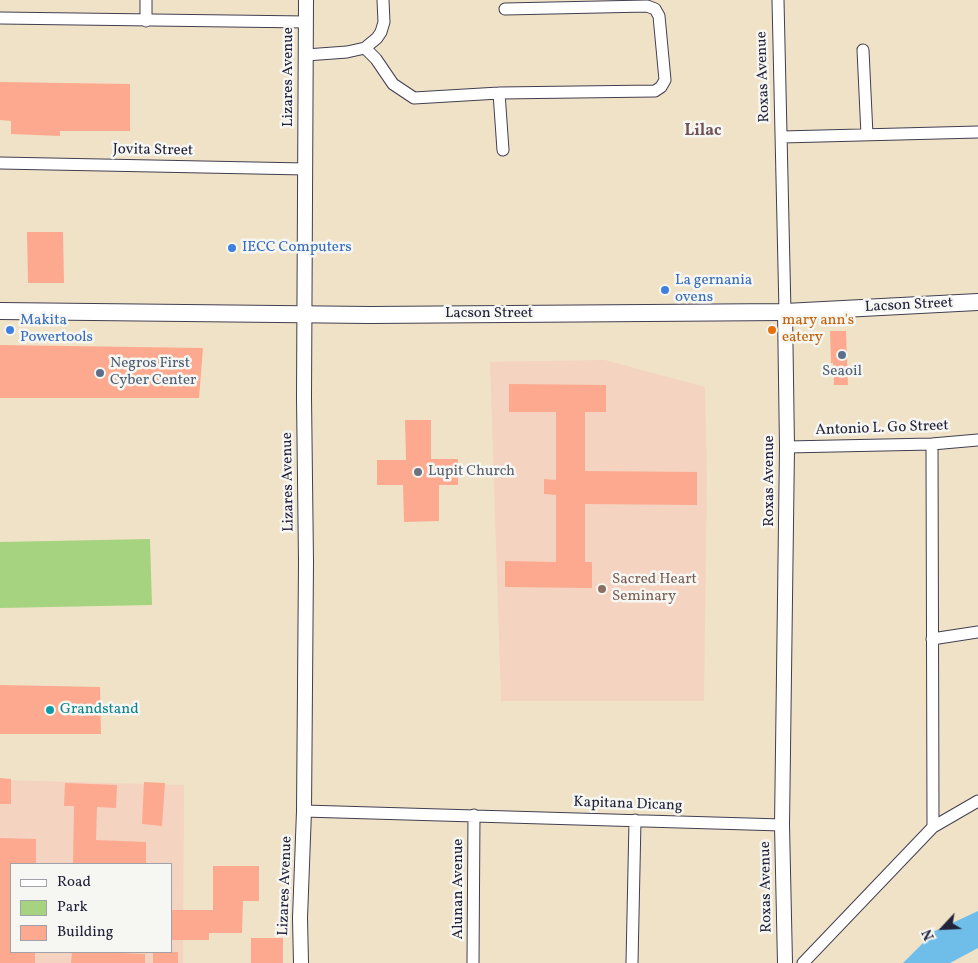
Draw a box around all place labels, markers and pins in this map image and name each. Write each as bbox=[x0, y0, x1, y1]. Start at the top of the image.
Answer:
place label: IECC Computers bbox=[242, 239, 352, 257]
marker: IECC Computers bbox=[226, 242, 238, 254]
place label: La gernania ovens bbox=[675, 272, 752, 307]
marker: La gernania ovens bbox=[659, 284, 671, 296]
place label: Makita Powertools bbox=[20, 312, 93, 347]
place label: mary ann's eatery bbox=[782, 312, 854, 347]
marker: Makita Powertools bbox=[4, 324, 16, 336]
marker: mary ann's eatery bbox=[766, 324, 778, 336]
marker: Seaoil bbox=[836, 349, 848, 361]
place label: Negros First Cyber Center bbox=[110, 355, 196, 390]
place label: Seaoil bbox=[822, 363, 862, 381]
marker: Negros First Cyber Center bbox=[94, 367, 106, 379]
place label: Lupit Church bbox=[428, 463, 515, 481]
marker: Lupit Church bbox=[412, 466, 424, 478]
place label: Sacred Heart Seminary bbox=[612, 571, 697, 606]
marker: Sacred Heart Seminary bbox=[596, 583, 608, 595]
place label: Grandstand bbox=[60, 701, 139, 719]
marker: Grandstand bbox=[44, 704, 56, 716]

